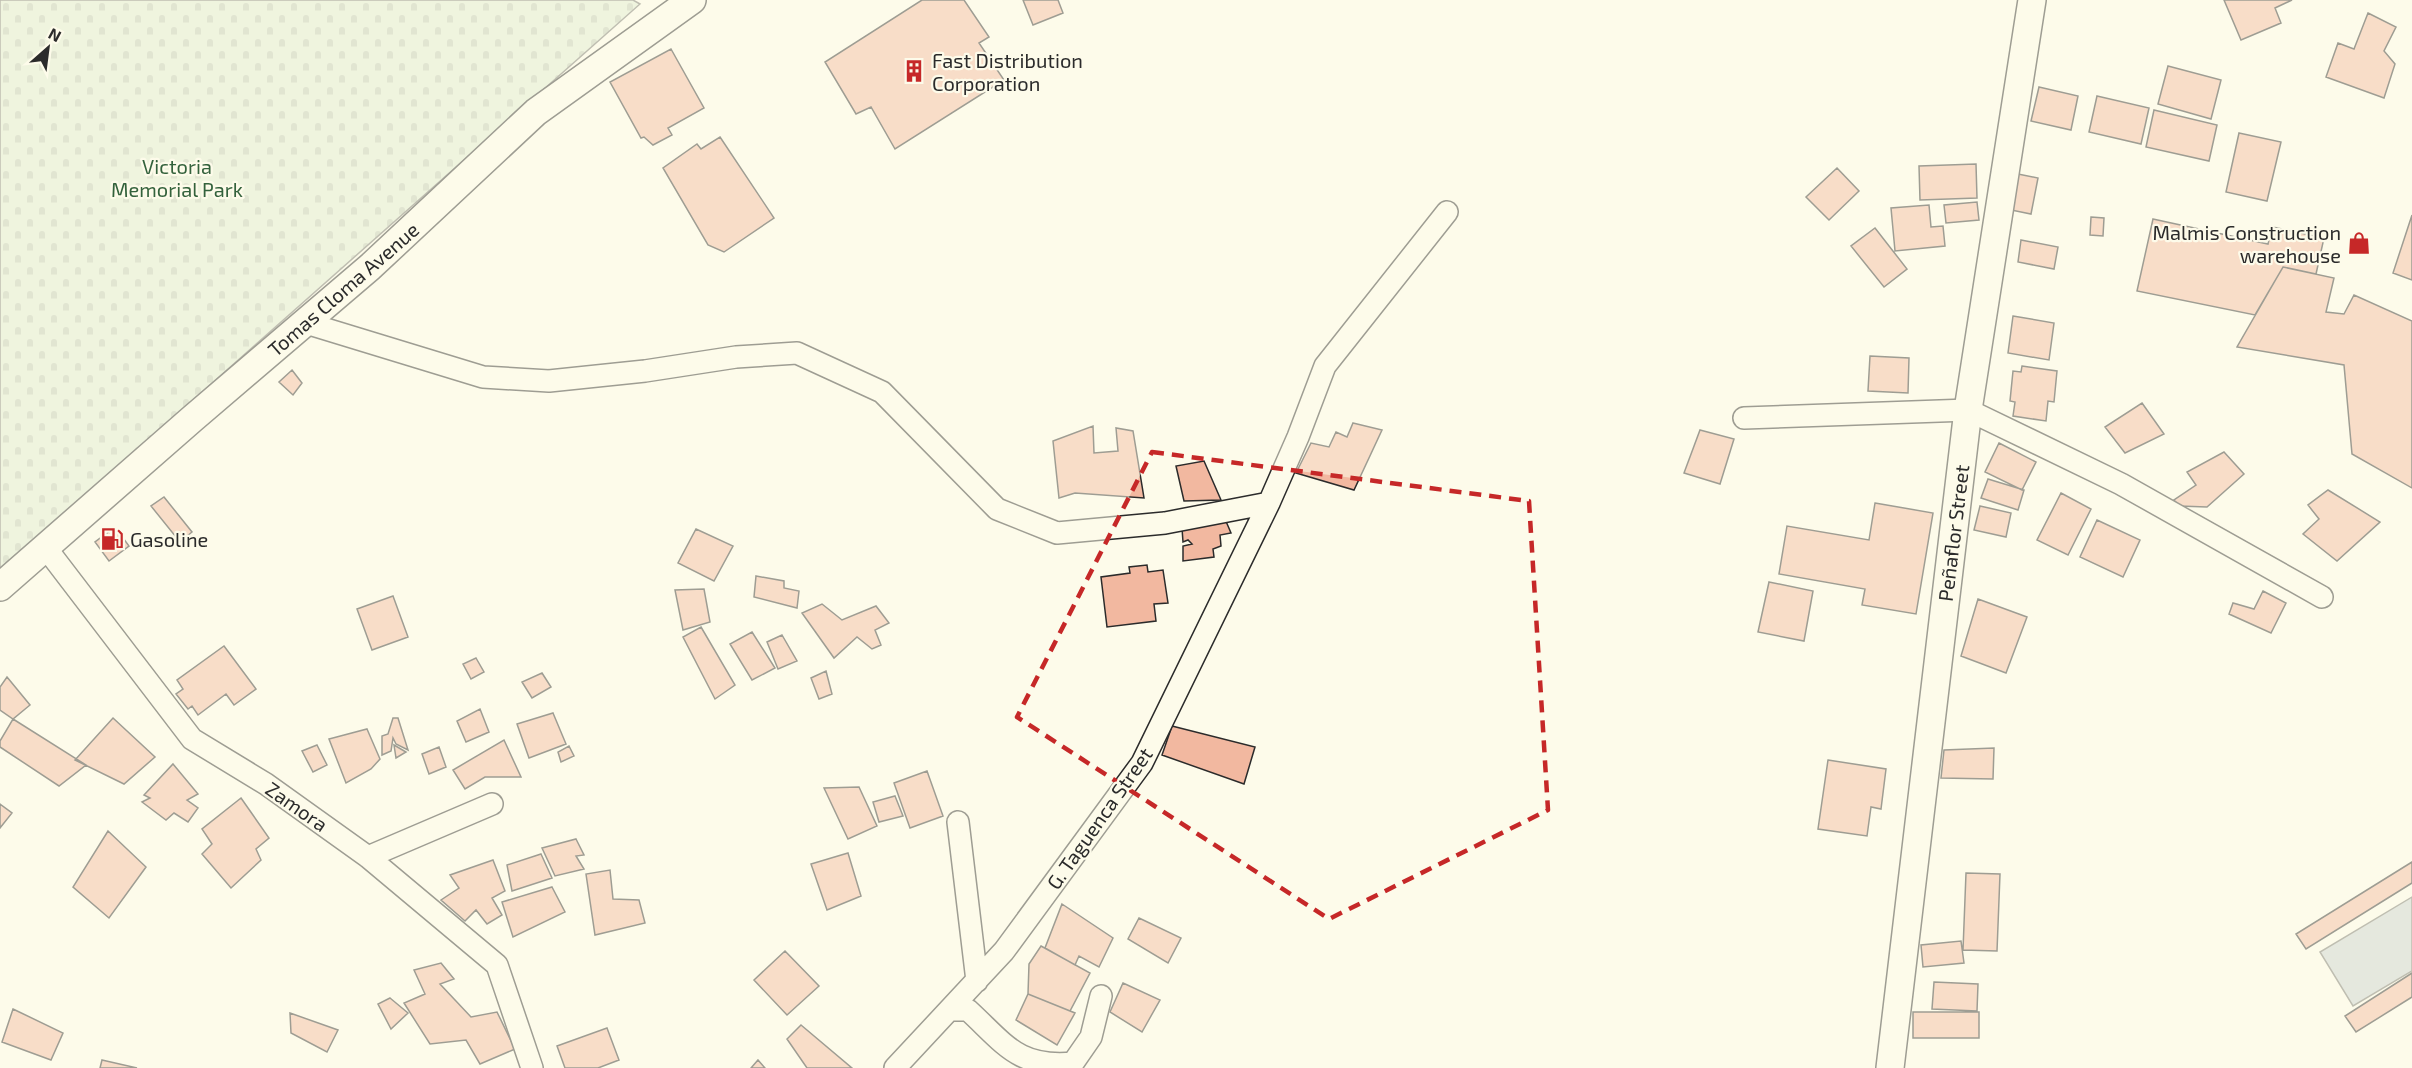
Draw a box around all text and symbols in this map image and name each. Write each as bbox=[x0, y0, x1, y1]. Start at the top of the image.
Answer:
north arrow bbox=[18, 18, 78, 78]
text: N bbox=[46, 23, 65, 45]
place label: Fast Distribution Corporation bbox=[932, 48, 1083, 95]
building icon: Fast Distribution Corporation bbox=[901, 58, 927, 84]
park label: Victoria Memorial Park bbox=[111, 154, 243, 201]
street label: Tomas Cloma Avenue bbox=[263, 217, 423, 361]
place label: Malmis Construction warehouse bbox=[2153, 220, 2341, 267]
shop icon: Malmis Construction warehouse bbox=[2346, 230, 2372, 256]
street label: Peñaflor Street bbox=[1933, 463, 1973, 603]
fuel station icon: Gasoline bbox=[99, 526, 125, 552]
place label: Gasoline bbox=[130, 527, 208, 551]
street label: G. Taguenca Street bbox=[1041, 742, 1157, 894]
street label: Zamora bbox=[261, 776, 333, 836]

